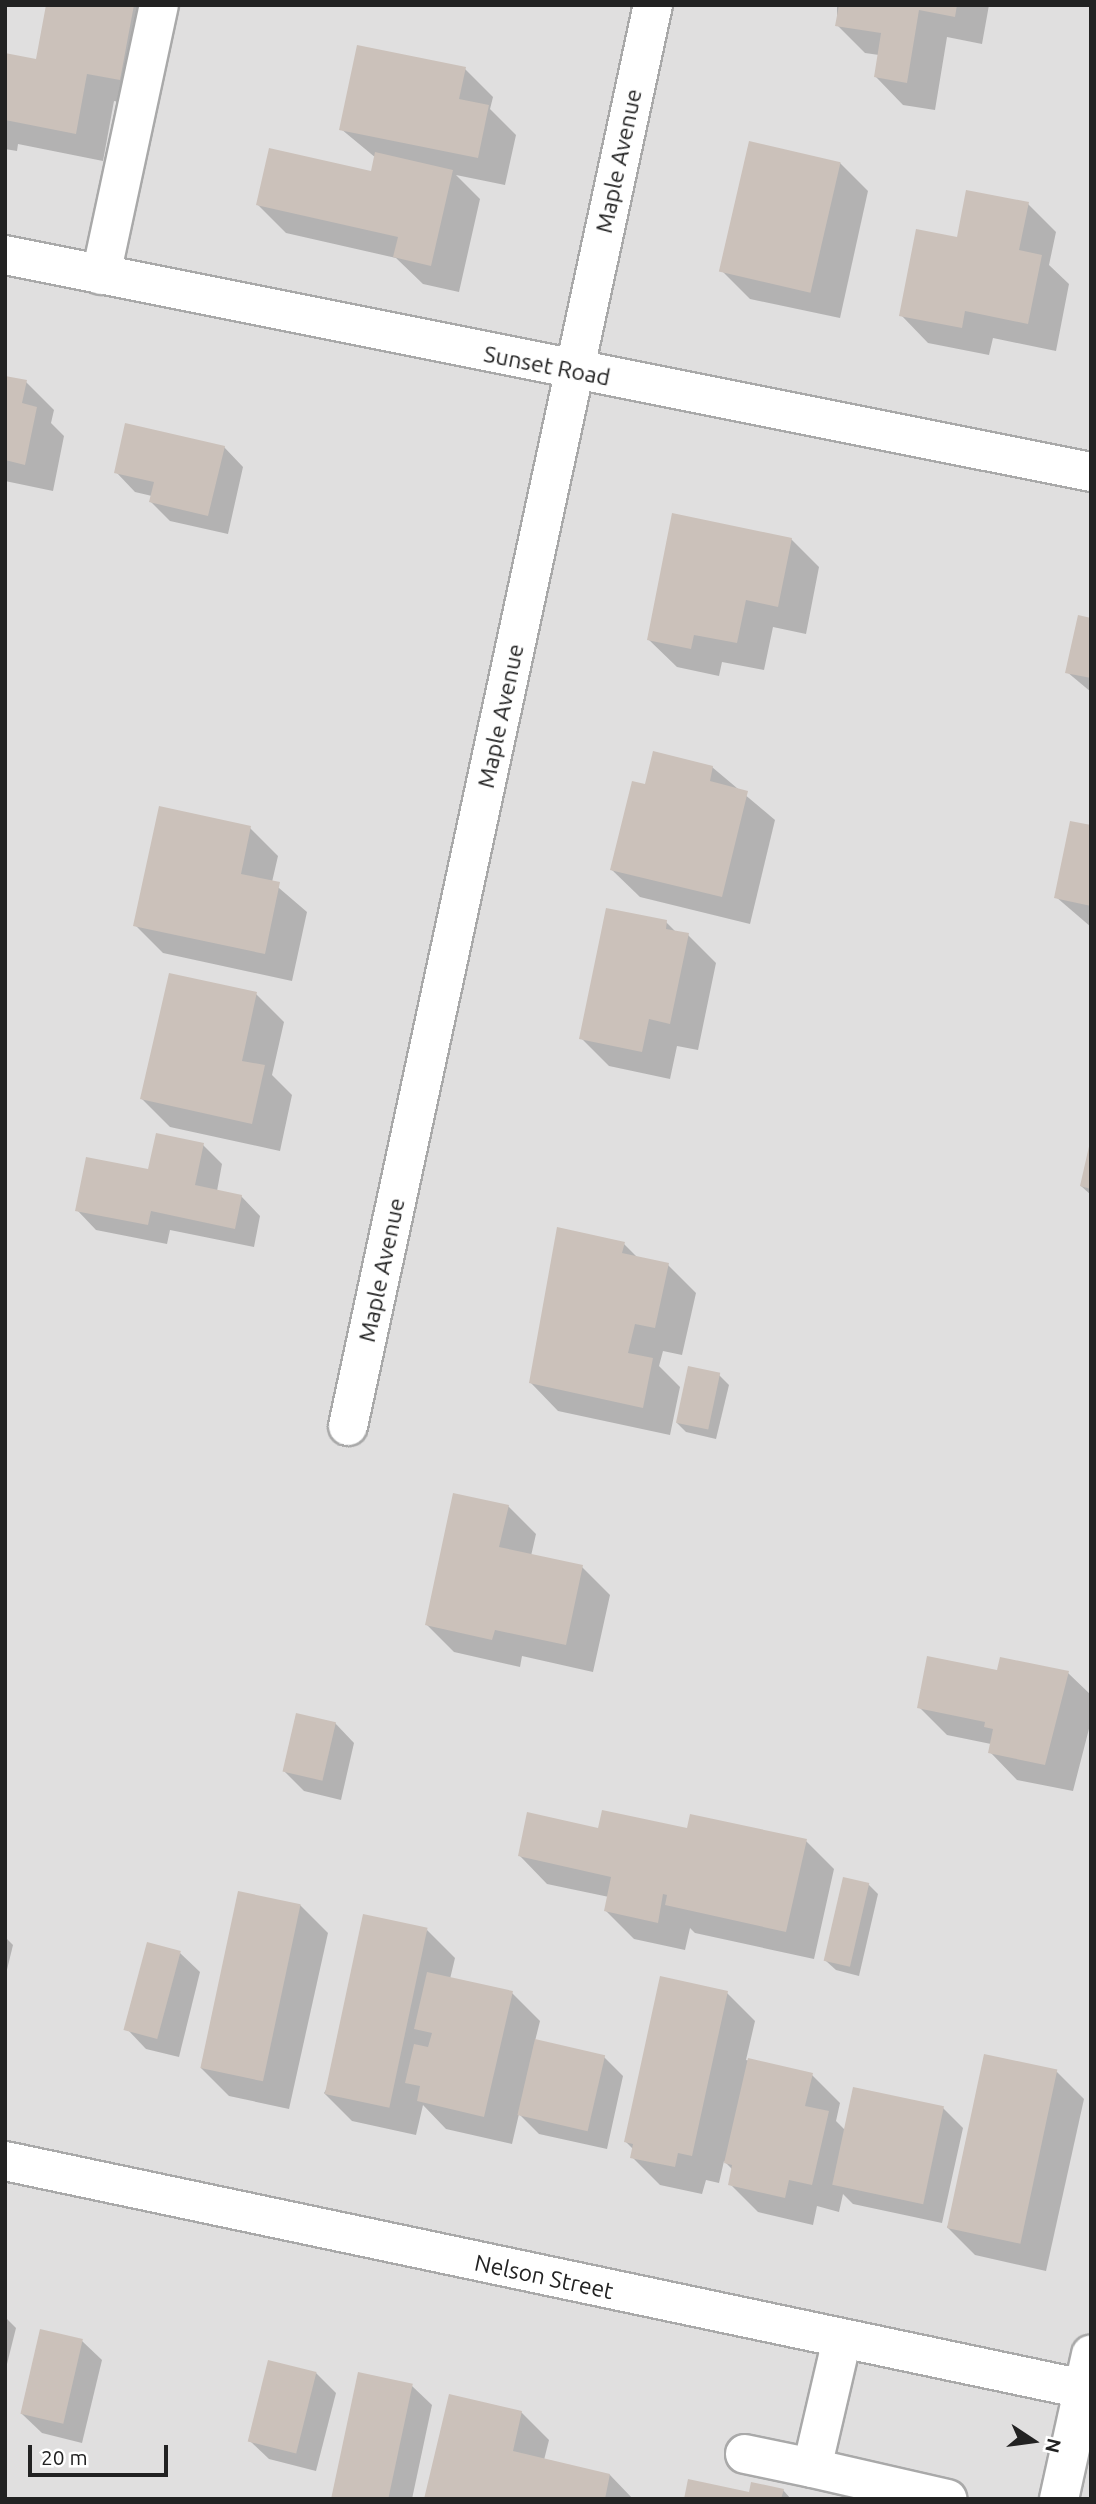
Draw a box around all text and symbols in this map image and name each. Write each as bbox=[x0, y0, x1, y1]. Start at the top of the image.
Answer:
street label: Maple Avenue bbox=[590, 86, 648, 236]
street label: Sunset Road bbox=[481, 340, 613, 392]
street label: Maple Avenue bbox=[472, 641, 530, 791]
street label: Maple Avenue bbox=[353, 1195, 411, 1345]
street label: Nelson Street bbox=[472, 2249, 616, 2305]
north arrow bbox=[998, 2406, 1068, 2476]
scale bar bbox=[32, 2430, 172, 2474]
text: N bbox=[1041, 2436, 1066, 2455]
text: 20 m bbox=[41, 2445, 88, 2469]

